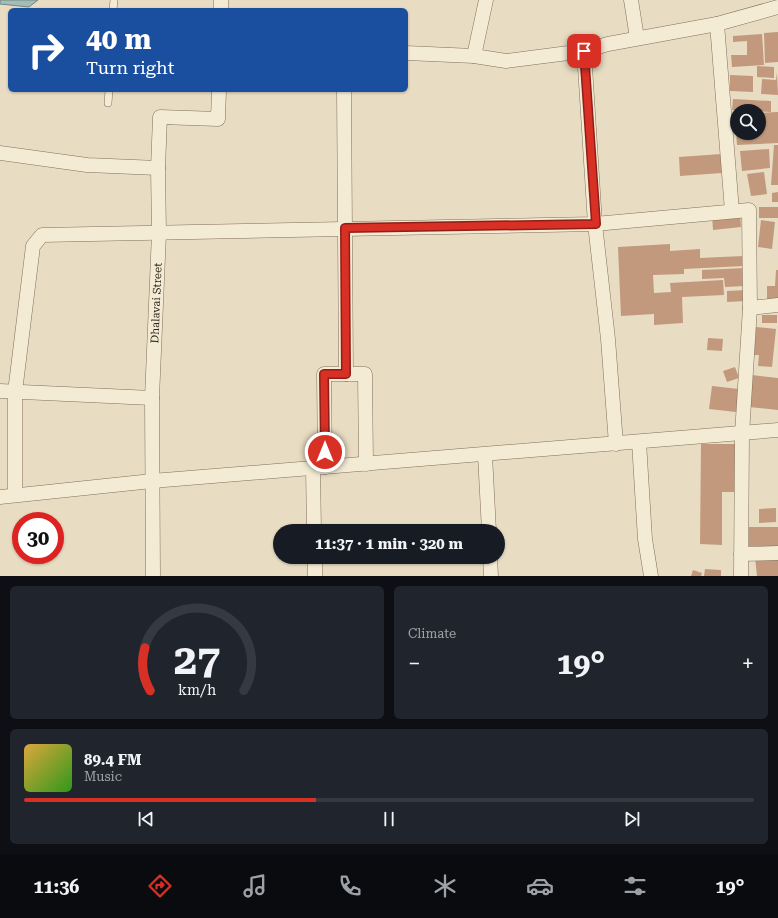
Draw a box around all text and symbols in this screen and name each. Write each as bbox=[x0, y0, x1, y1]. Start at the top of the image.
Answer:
text: 40 m bbox=[86, 23, 151, 56]
icon: right bbox=[20, 24, 72, 76]
pin bbox=[567, 34, 601, 68]
icon: arrive bbox=[573, 40, 595, 62]
text: Turn right bbox=[86, 57, 174, 78]
map controls bbox=[730, 104, 766, 140]
button: search bbox=[730, 104, 766, 140]
street label: Dhalavai Street bbox=[148, 263, 165, 344]
position arrow bbox=[304, 431, 346, 473]
speed limit sign: 30 bbox=[12, 512, 64, 564]
text: 11:37 · 1 min · 320 m bbox=[315, 535, 463, 553]
text: Climate bbox=[408, 626, 456, 641]
text: 27 bbox=[174, 634, 220, 683]
text: 19° bbox=[557, 646, 605, 681]
text: − bbox=[408, 651, 420, 676]
text: + bbox=[742, 651, 754, 676]
text: km/h bbox=[178, 681, 216, 697]
text: 89.4 FM bbox=[84, 751, 141, 769]
text: Music bbox=[84, 769, 122, 784]
icon: previous bbox=[135, 808, 157, 830]
icon: pause bbox=[378, 808, 400, 830]
icon: next bbox=[621, 808, 643, 830]
icon: directions bbox=[146, 872, 174, 900]
icon: music bbox=[241, 872, 269, 900]
icon: phone bbox=[336, 872, 364, 900]
icon: climate bbox=[431, 872, 459, 900]
icon: car bbox=[526, 872, 554, 900]
icon: filters bbox=[621, 872, 649, 900]
text: 11:36 bbox=[33, 876, 79, 897]
text: 19° bbox=[715, 876, 745, 897]

